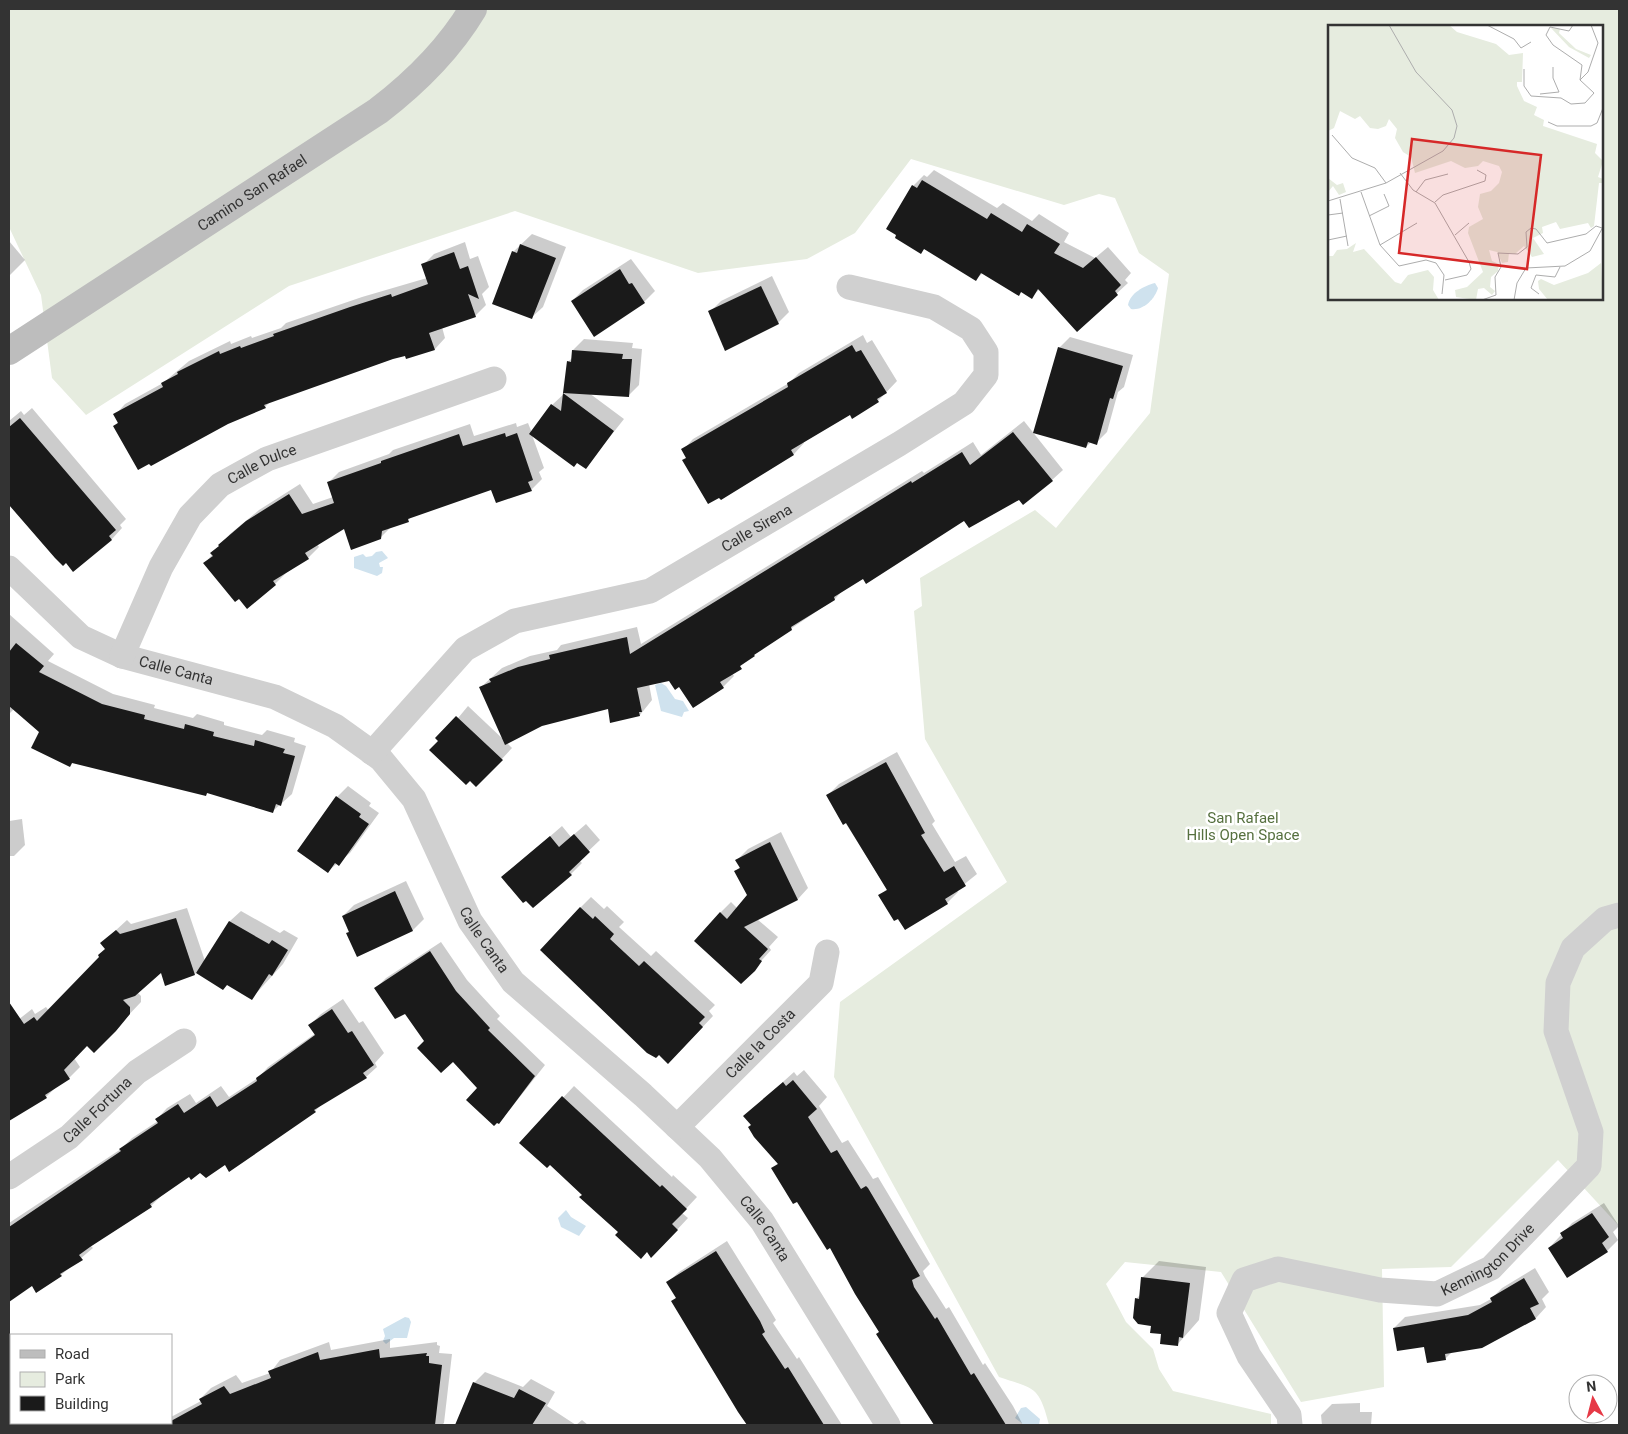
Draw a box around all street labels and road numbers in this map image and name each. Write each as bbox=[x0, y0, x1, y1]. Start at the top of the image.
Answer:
street label: Camino San Rafael bbox=[194, 151, 310, 235]
street label: Calle Dulce bbox=[224, 440, 299, 488]
street label: Calle Sirena bbox=[718, 500, 795, 556]
street label: Calle Canta bbox=[137, 652, 215, 689]
street label: Calle Canta bbox=[456, 904, 513, 976]
street label: Calle la Costa bbox=[722, 1005, 799, 1082]
street label: Calle Fortuna bbox=[59, 1073, 135, 1148]
street label: Calle Canta bbox=[736, 1192, 794, 1265]
street label: Kennington Drive bbox=[1438, 1219, 1538, 1300]

